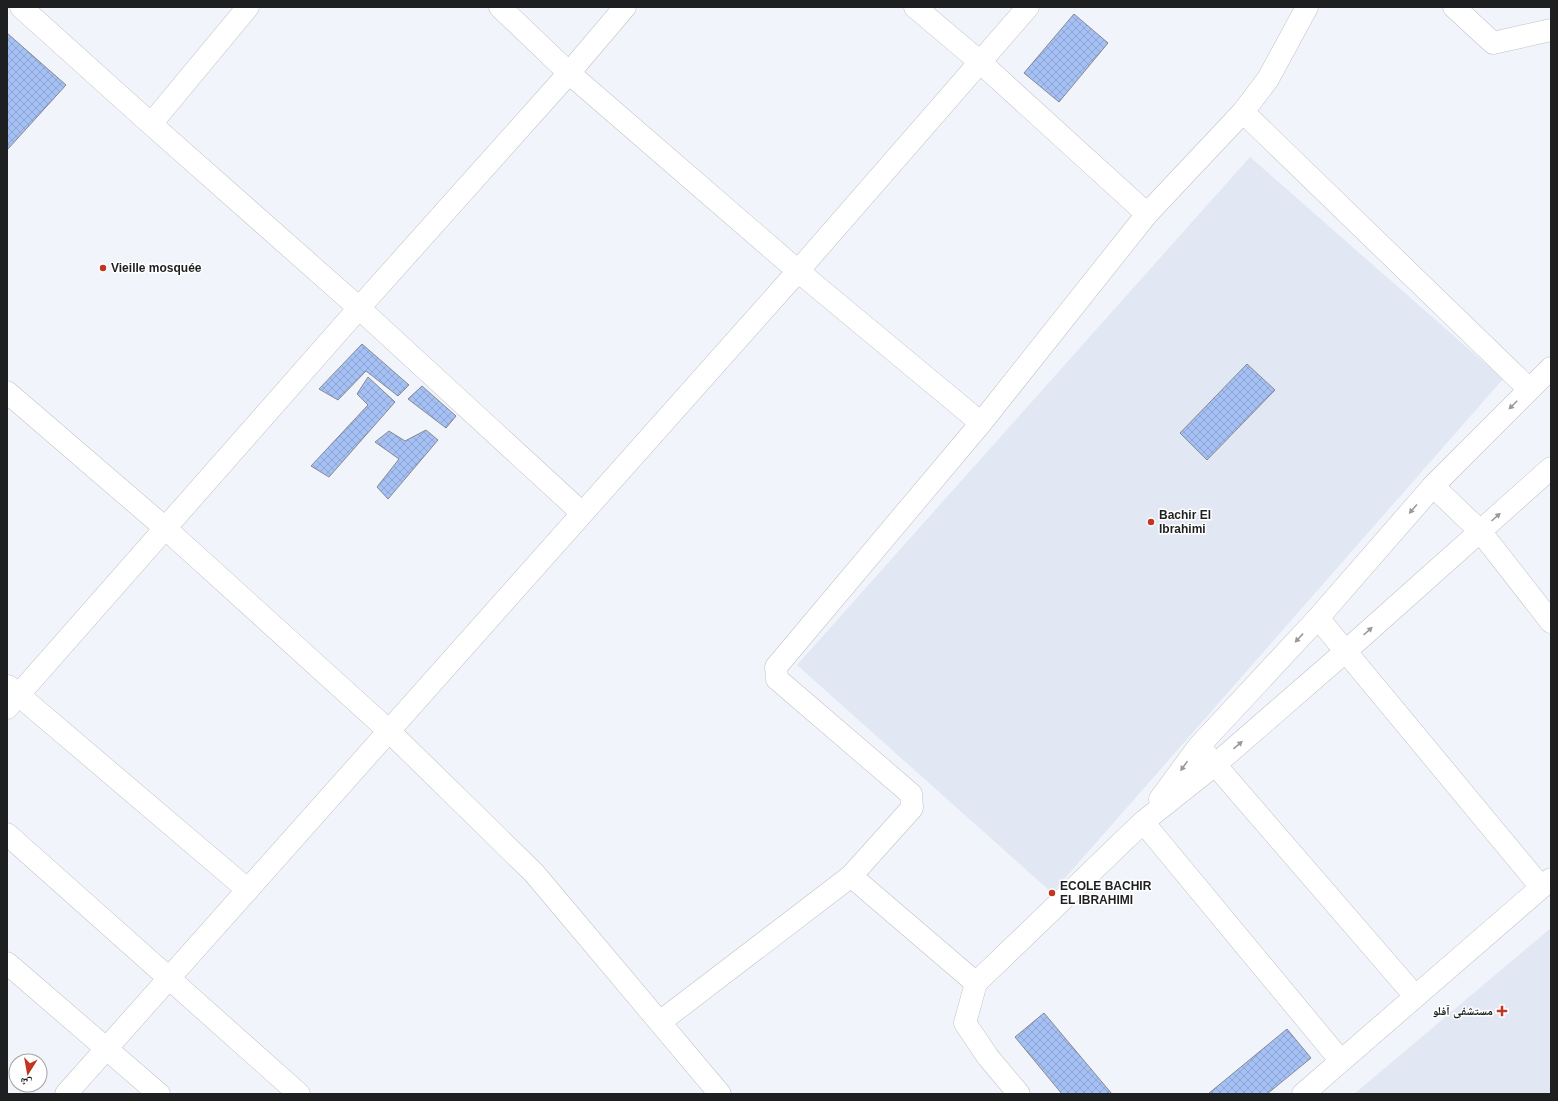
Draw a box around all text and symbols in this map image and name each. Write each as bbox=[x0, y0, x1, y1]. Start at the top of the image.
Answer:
place label: Vieille mosquée bbox=[111, 261, 202, 275]
marker: Vieille mosquée bbox=[98, 263, 108, 273]
one-way arrow bbox=[1508, 401, 1518, 410]
one-way arrow bbox=[1408, 504, 1418, 514]
place label: Bachir El Ibrahimi bbox=[1159, 508, 1211, 536]
one-way arrow bbox=[1491, 512, 1501, 521]
marker: Bachir El Ibrahimi bbox=[1146, 517, 1156, 527]
one-way arrow bbox=[1363, 627, 1373, 636]
one-way arrow bbox=[1295, 633, 1304, 643]
one-way arrow bbox=[1233, 740, 1244, 749]
one-way arrow bbox=[1180, 760, 1189, 771]
place label: ECOLE BACHIR EL IBRAHIMI bbox=[1060, 879, 1152, 907]
marker: ECOLE BACHIR EL IBRAHIMI bbox=[1047, 888, 1057, 898]
place label: مستشفى آفلو bbox=[1432, 1004, 1493, 1019]
marker: مستشفى آفلو bbox=[1496, 1005, 1508, 1017]
north arrow bbox=[8, 1053, 48, 1093]
text: ش bbox=[19, 1074, 33, 1090]

